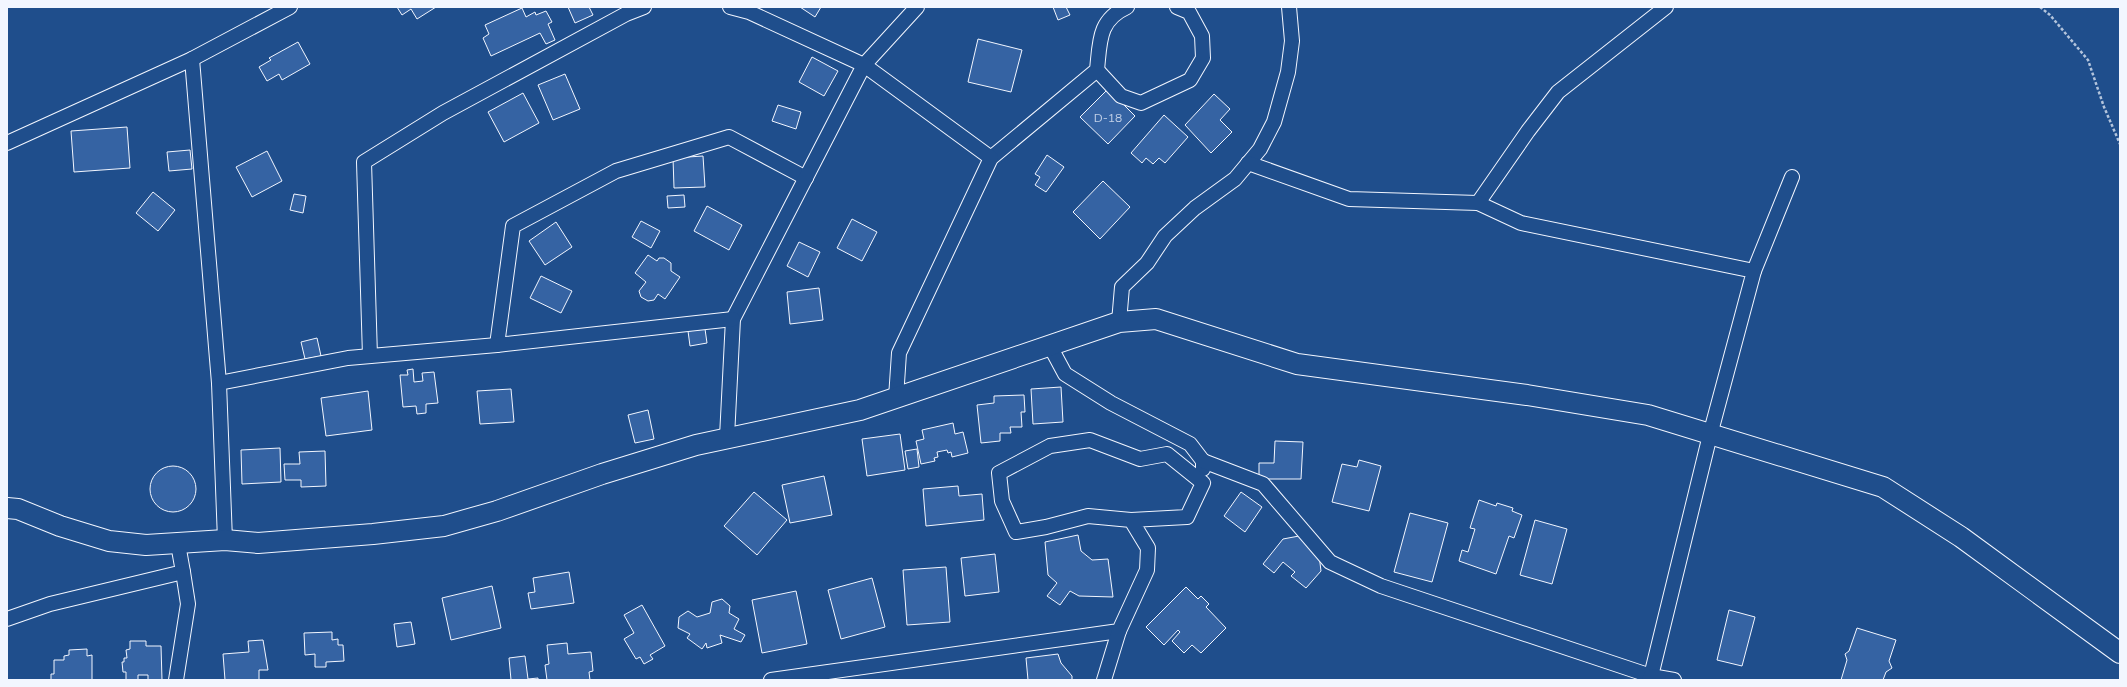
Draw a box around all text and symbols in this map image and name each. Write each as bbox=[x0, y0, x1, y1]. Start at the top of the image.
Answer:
house number: D-18 bbox=[1094, 110, 1122, 125]

